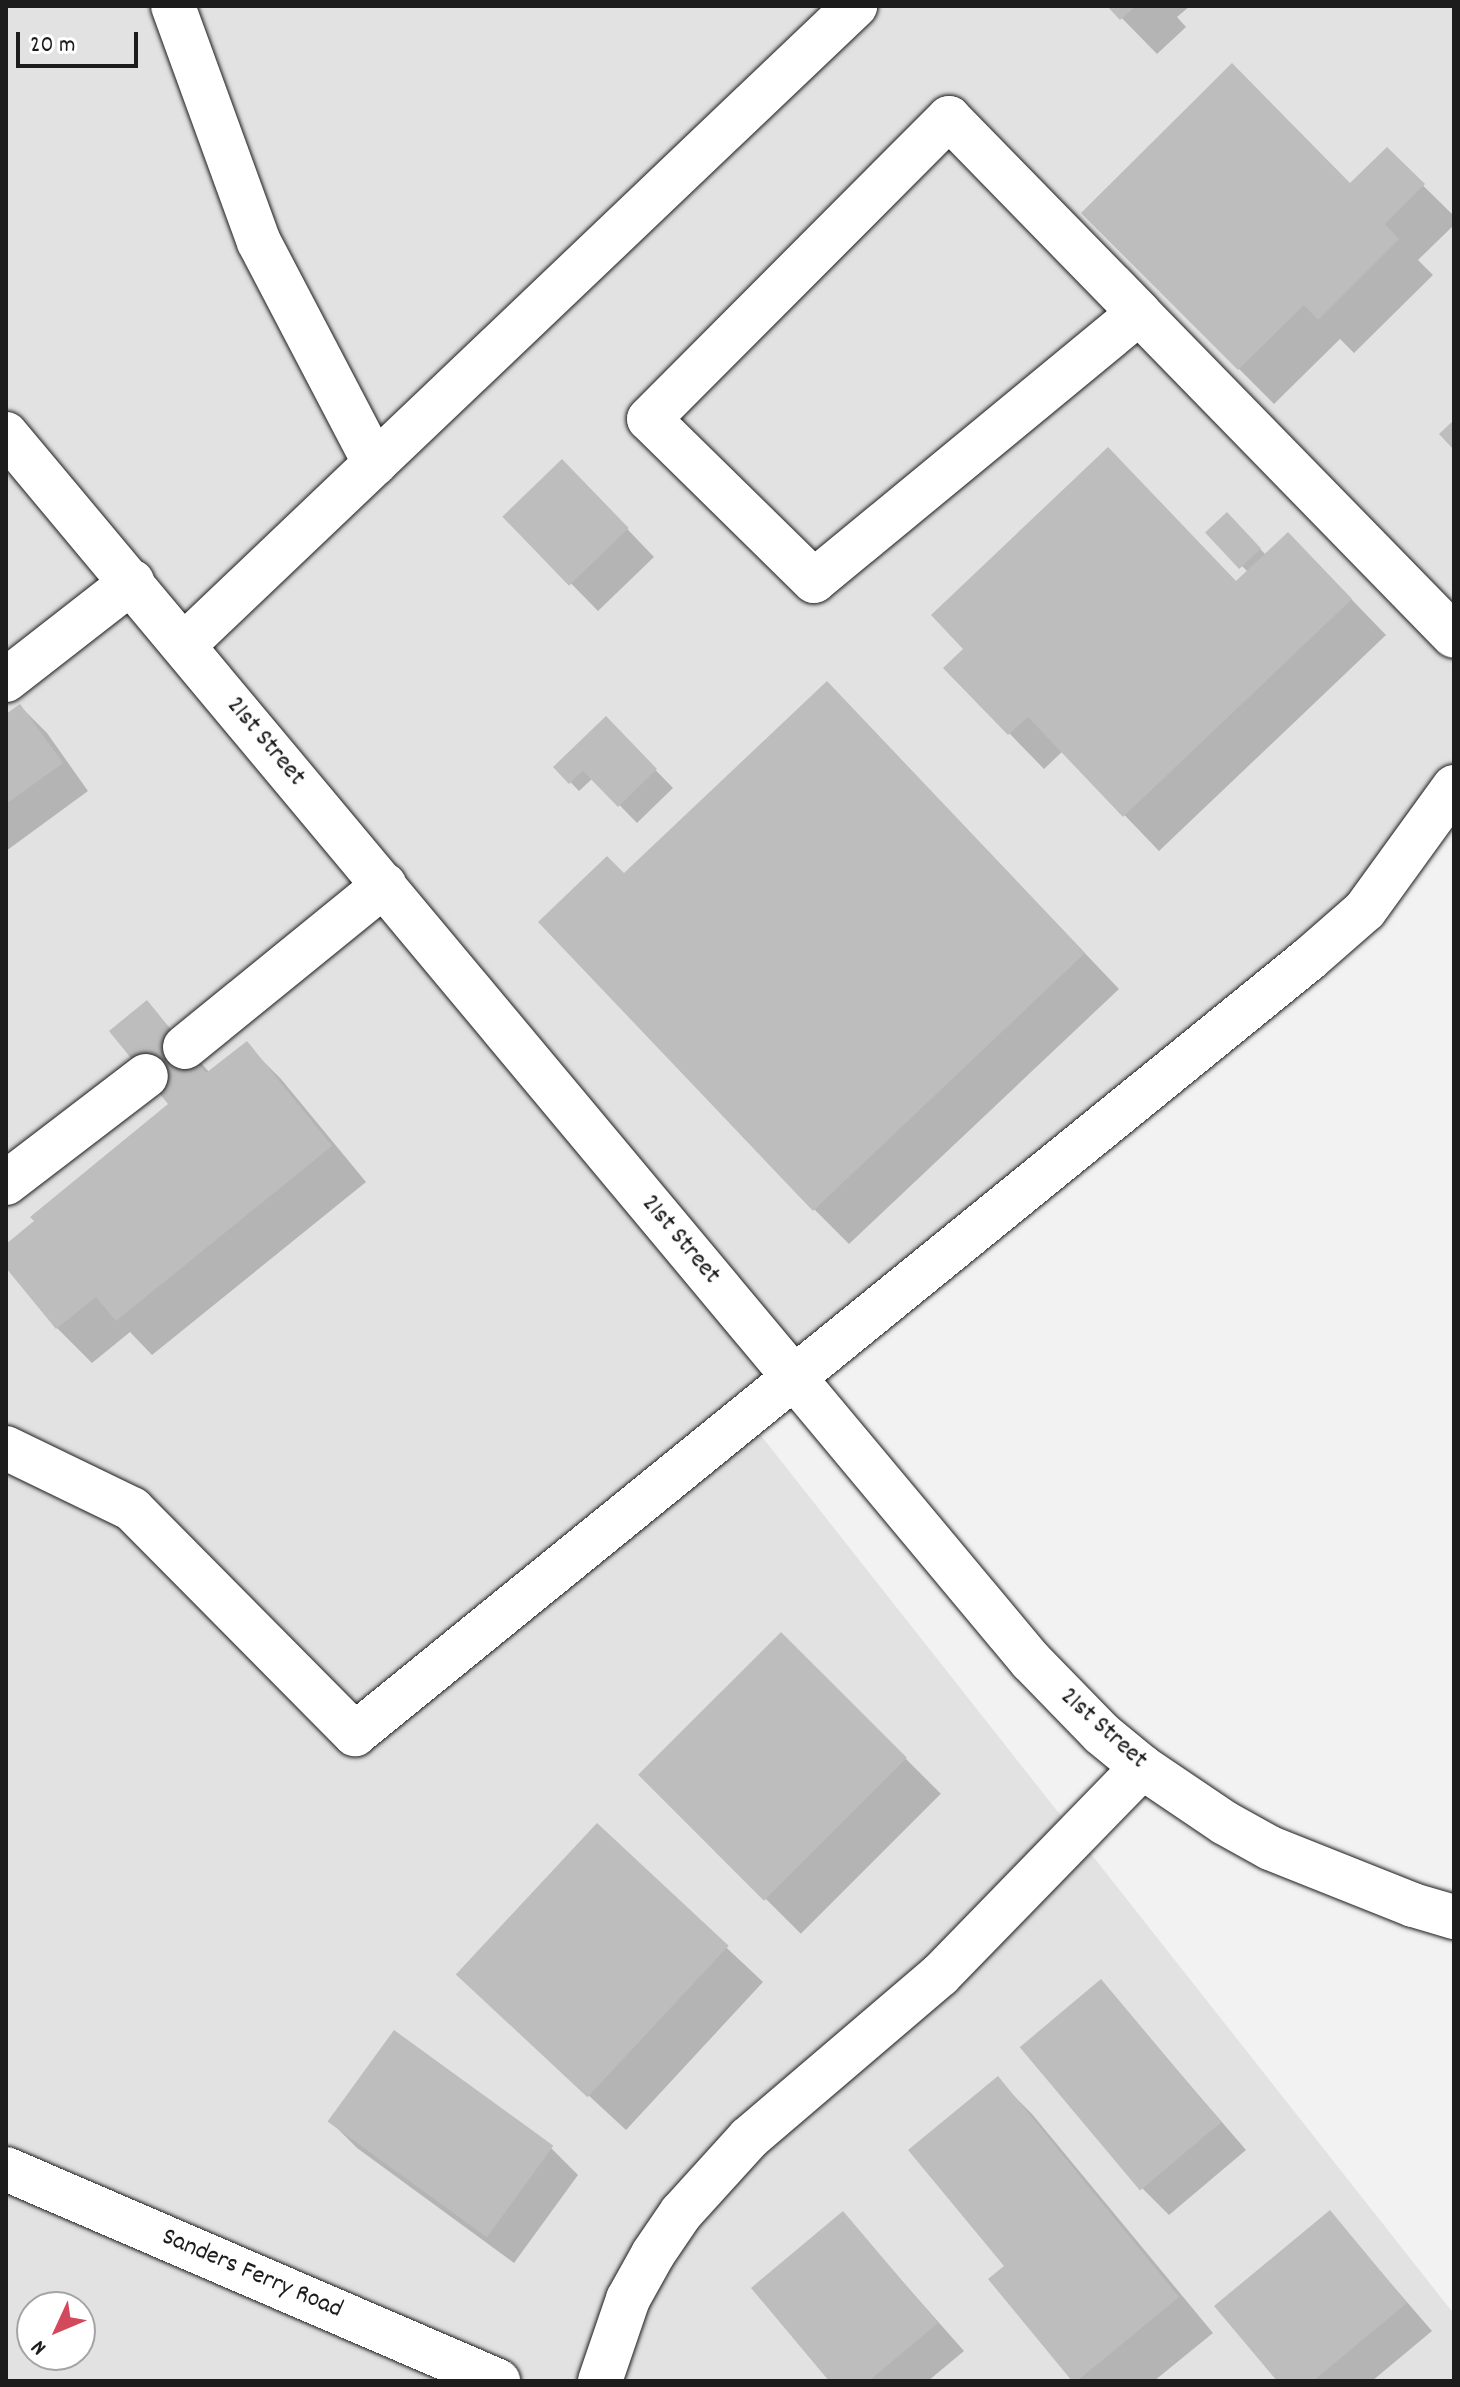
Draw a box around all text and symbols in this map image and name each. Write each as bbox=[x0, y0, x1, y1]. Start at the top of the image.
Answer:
scale bar bbox=[20, 16, 142, 66]
text: 20 m bbox=[30, 29, 76, 63]
street label: 21st Street bbox=[219, 691, 311, 793]
street label: 21st Street bbox=[634, 1189, 726, 1291]
street label: 21st Street bbox=[1053, 1682, 1153, 1776]
street label: Sanders Ferry Road bbox=[157, 2222, 347, 2326]
north arrow bbox=[16, 2291, 96, 2371]
text: N bbox=[25, 2332, 55, 2361]

